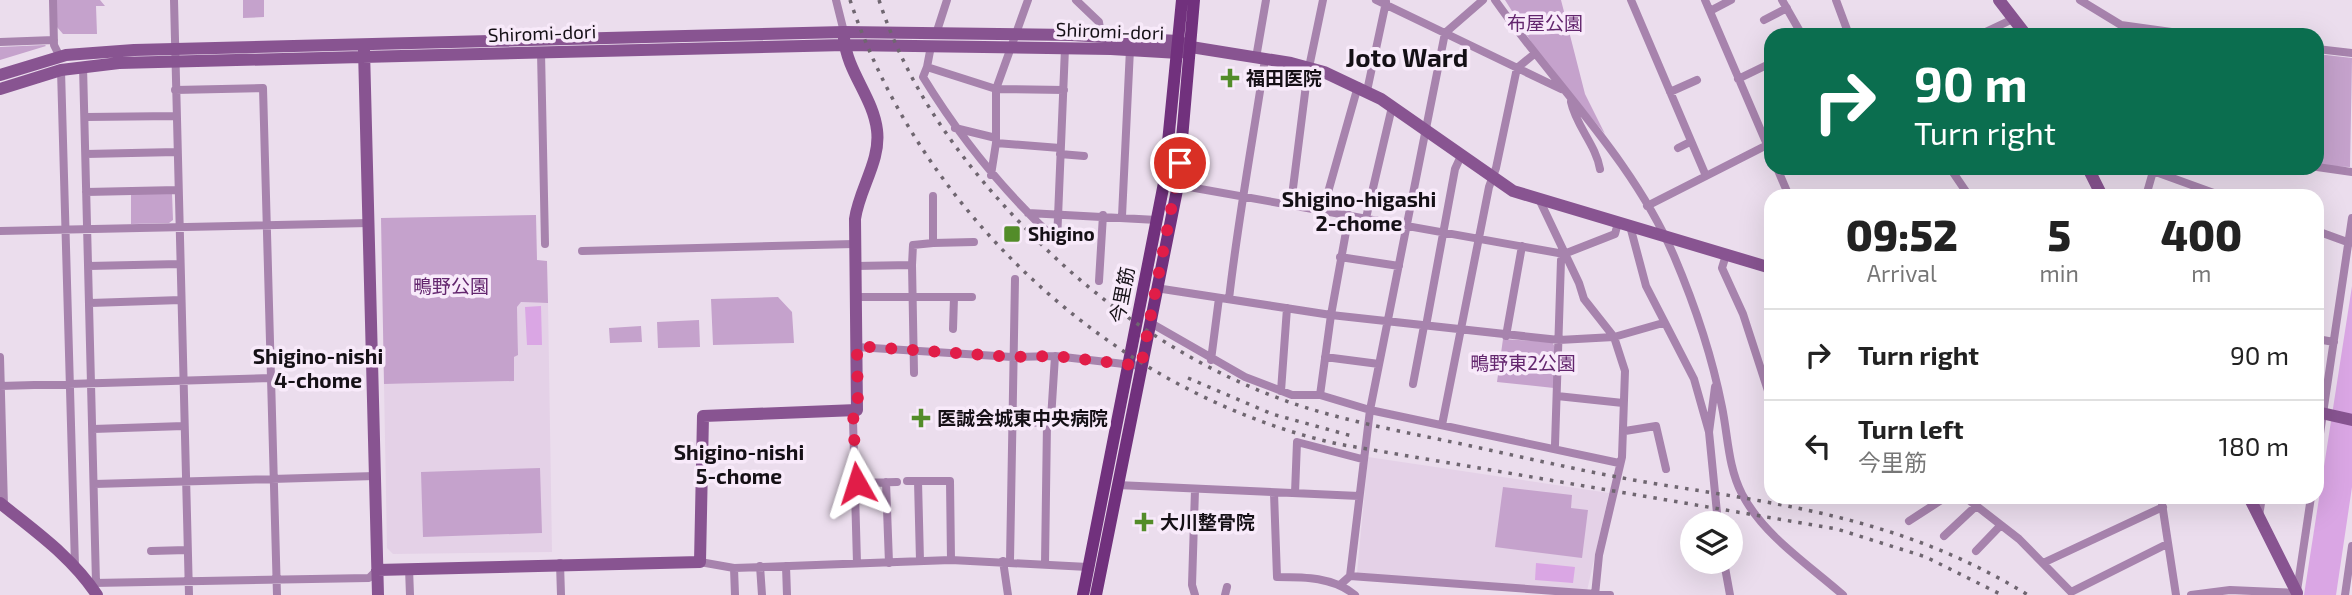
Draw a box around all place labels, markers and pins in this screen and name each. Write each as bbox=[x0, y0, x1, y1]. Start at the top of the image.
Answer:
place label: 福田医院 bbox=[1246, 66, 1322, 89]
marker: 福田医院 bbox=[1220, 68, 1240, 88]
pin bbox=[1150, 133, 1210, 193]
place label: Shigino bbox=[1028, 222, 1095, 245]
marker: Shigino bbox=[1002, 224, 1022, 244]
place label: 医誠会城東中央病院 bbox=[937, 406, 1108, 429]
marker: 医誠会城東中央病院 bbox=[911, 408, 931, 428]
place label: 大川整骨院 bbox=[1160, 510, 1255, 533]
marker: 大川整骨院 bbox=[1134, 512, 1154, 532]

